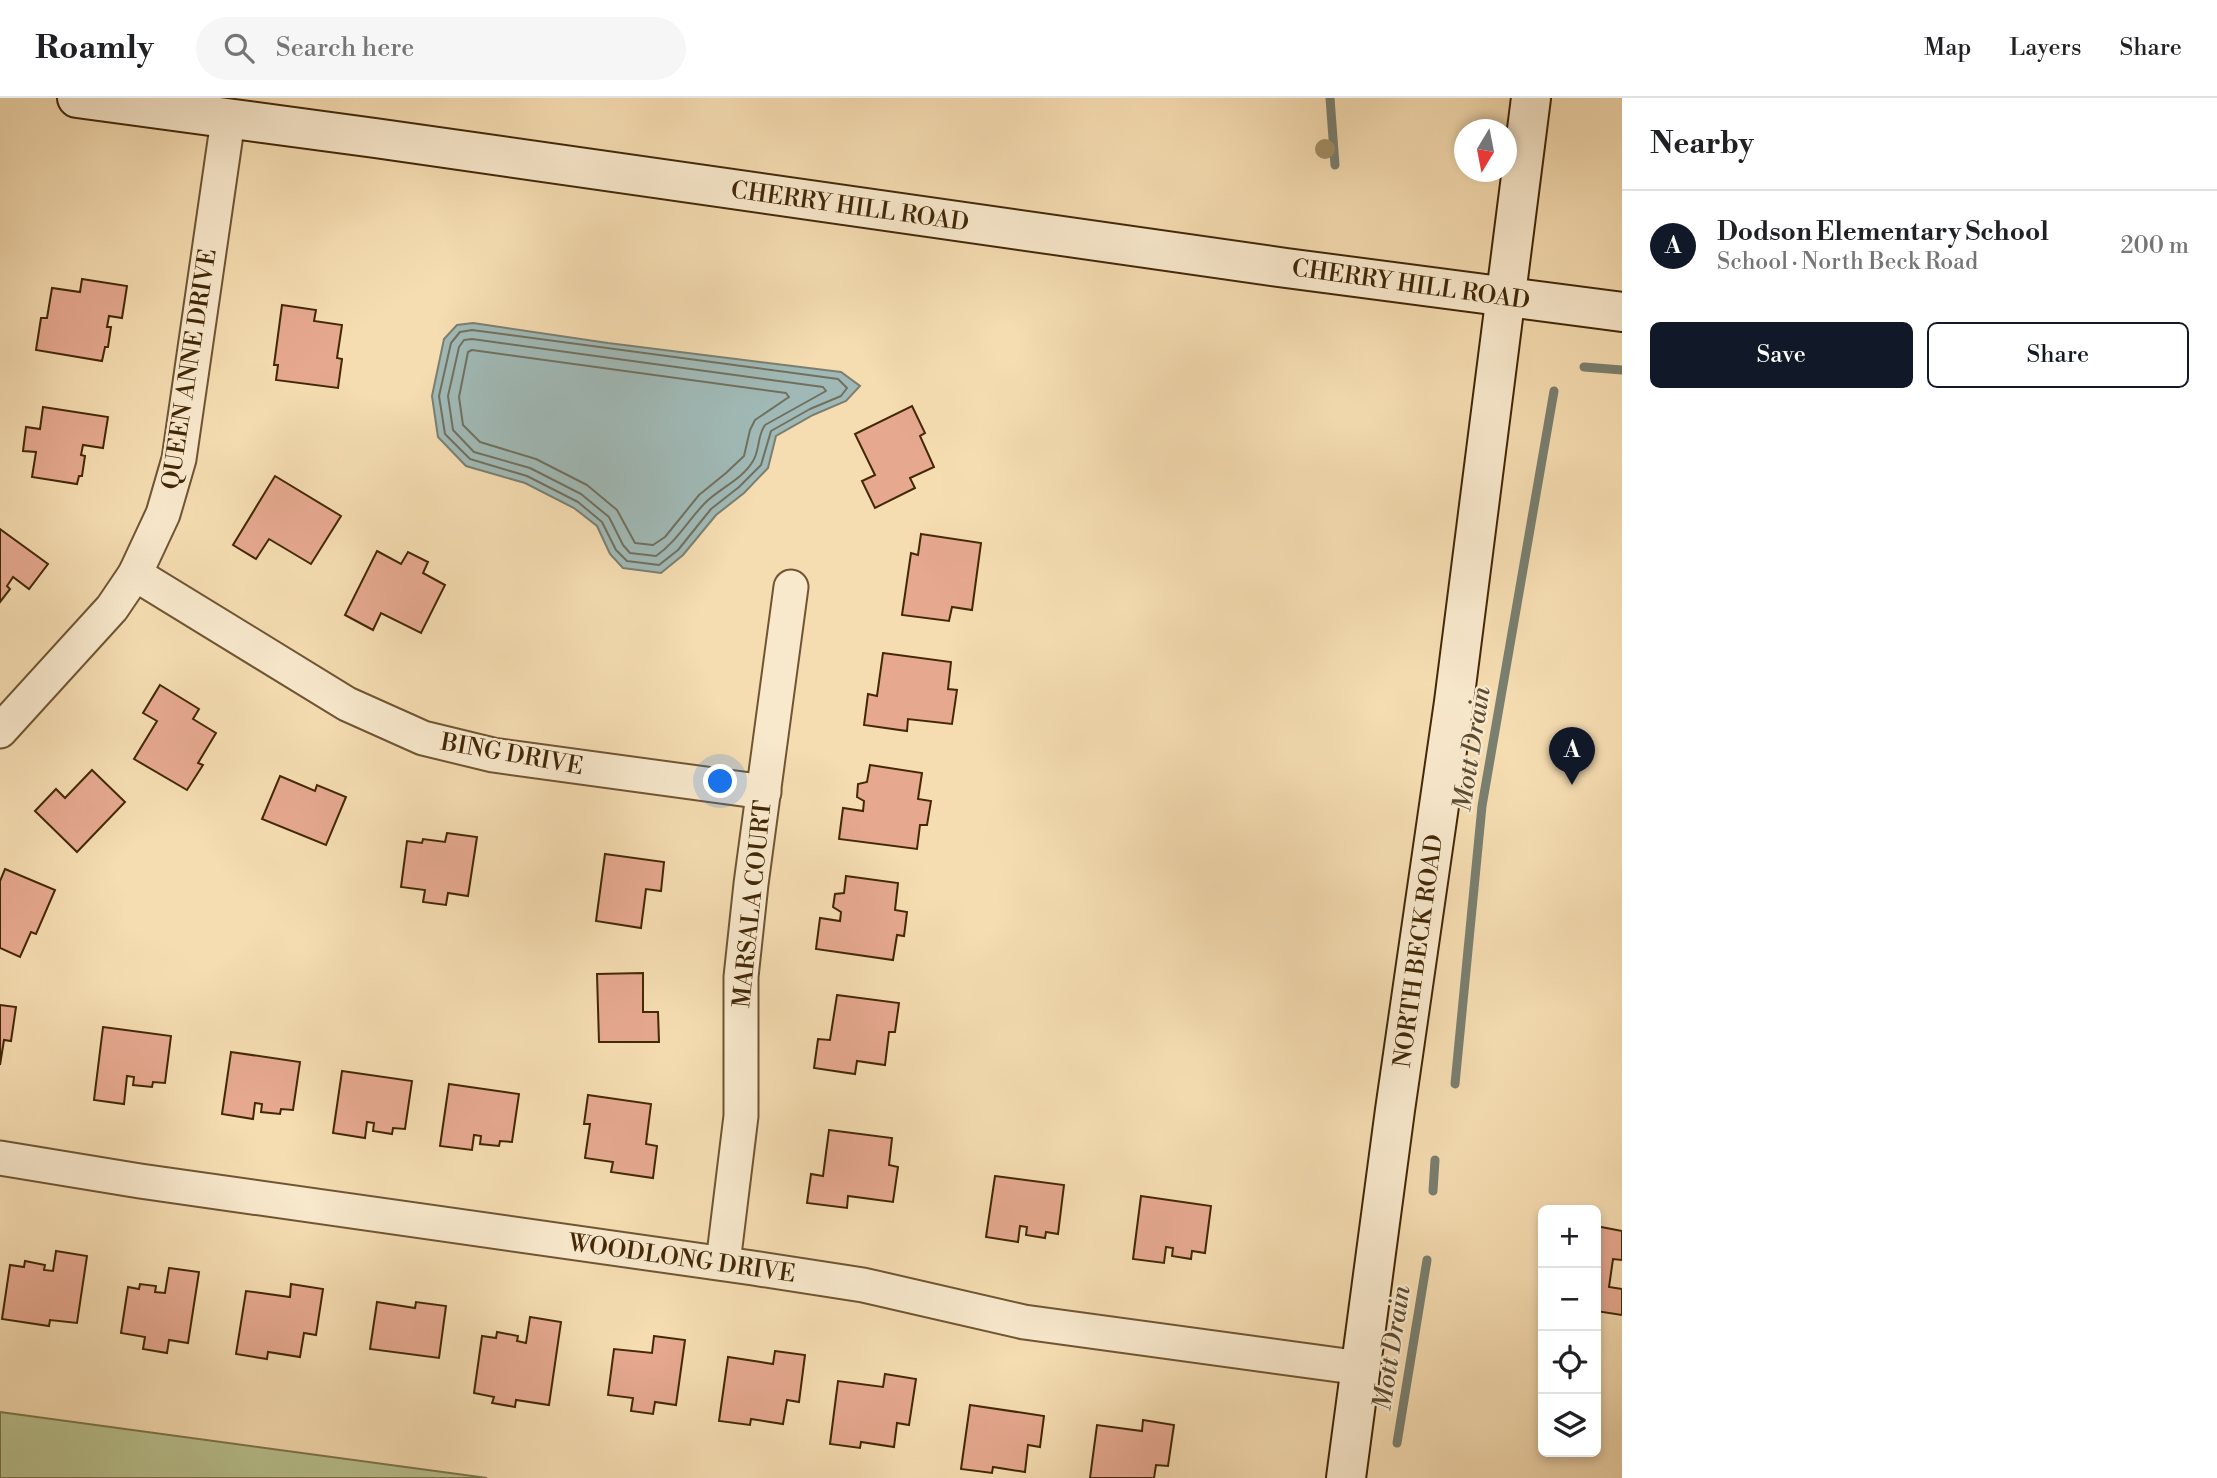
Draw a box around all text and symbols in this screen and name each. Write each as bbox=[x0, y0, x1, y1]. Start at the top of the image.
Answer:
search box bbox=[196, 17, 686, 80]
text: Roamly bbox=[35, 28, 154, 69]
icon: search bbox=[220, 29, 258, 67]
text: Search here bbox=[276, 32, 414, 64]
text: Map bbox=[1924, 33, 1971, 63]
text: Layers bbox=[2009, 33, 2081, 63]
text: Share bbox=[2119, 33, 2182, 63]
north arrow bbox=[1454, 119, 1517, 182]
text: Nearby bbox=[1650, 125, 1754, 163]
street label: CHERRY HILL ROAD bbox=[729, 175, 971, 239]
text: Dodson Elementary School bbox=[1717, 216, 2049, 248]
text: A bbox=[1665, 232, 1681, 260]
text: 200 m bbox=[2121, 232, 2189, 260]
street label: QUEEN ANNE DRIVE bbox=[156, 247, 224, 492]
text: School · North Beck Road bbox=[1717, 248, 1978, 276]
street label: CHERRY HILL ROAD bbox=[1290, 253, 1532, 317]
button: Save bbox=[1650, 322, 1913, 388]
button: Share bbox=[1927, 322, 2189, 388]
water label: Mott Drain bbox=[1446, 684, 1498, 814]
pin: A bbox=[1549, 727, 1595, 785]
street label: BING DRIVE bbox=[437, 728, 585, 782]
your location bbox=[703, 764, 737, 798]
street label: MARSALA COURT bbox=[727, 799, 779, 1009]
street label: NORTH BECK ROAD bbox=[1388, 833, 1450, 1070]
map controls bbox=[1538, 1205, 1601, 1457]
button: + bbox=[1538, 1205, 1601, 1268]
street label: WOODLONG DRIVE bbox=[565, 1228, 797, 1290]
button: − bbox=[1538, 1268, 1601, 1331]
water label: Mott Drain bbox=[1366, 1283, 1418, 1413]
button: locate bbox=[1538, 1331, 1601, 1394]
button: layers bbox=[1538, 1394, 1601, 1457]

